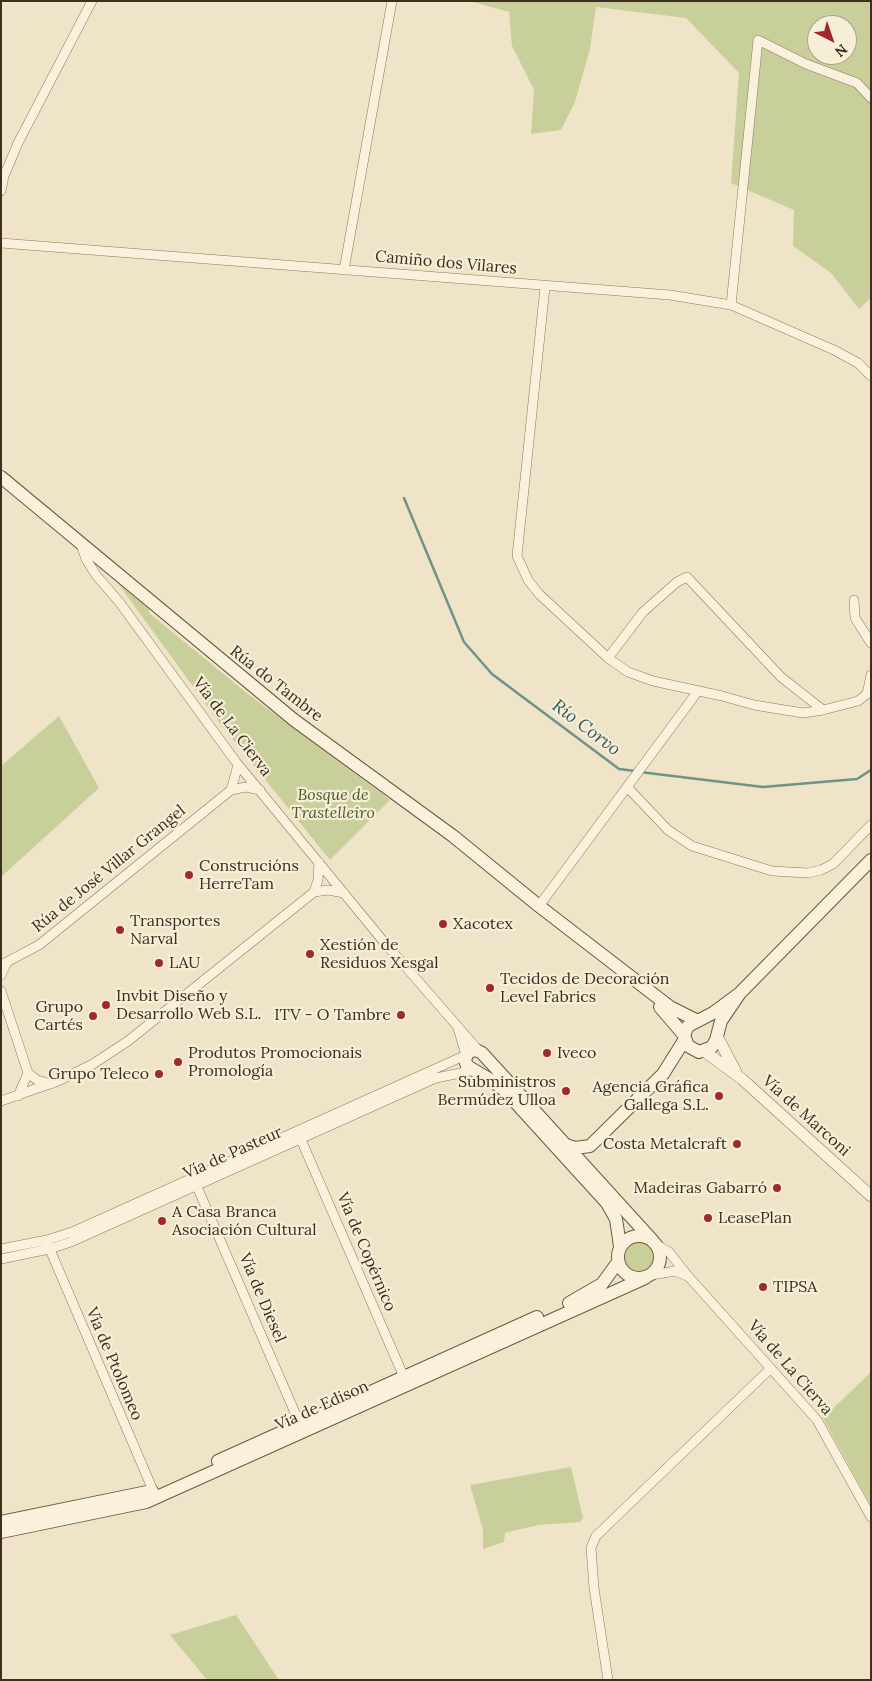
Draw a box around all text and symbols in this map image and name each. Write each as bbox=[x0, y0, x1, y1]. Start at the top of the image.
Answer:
north arrow bbox=[807, 15, 857, 65]
text: N bbox=[831, 40, 851, 61]
street label: Camiño dos Vilares bbox=[374, 247, 518, 279]
street label: Rúa do Tambre bbox=[226, 642, 326, 726]
street label: Vía de La Cierva bbox=[188, 674, 276, 780]
water label: Río Corvo bbox=[548, 695, 624, 761]
park label: Bosque de Trastelleiro bbox=[291, 785, 375, 823]
street label: Rúa de José Villar Grangel bbox=[29, 801, 189, 937]
place label: Construcións HerreTam bbox=[199, 856, 299, 894]
marker: Construcións HerreTam bbox=[183, 869, 195, 881]
place label: Transportes Narval bbox=[130, 911, 220, 949]
place label: Xacotex bbox=[453, 914, 513, 934]
marker: Xacotex bbox=[437, 918, 449, 930]
marker: Transportes Narval bbox=[114, 924, 126, 936]
place label: Xestión de Residuos Xesgal bbox=[320, 935, 439, 973]
marker: Xestión de Residuos Xesgal bbox=[304, 948, 316, 960]
place label: LAU bbox=[169, 953, 200, 973]
marker: LAU bbox=[153, 957, 165, 969]
place label: Tecidos de Decoración Level Fabrics bbox=[500, 969, 670, 1007]
marker: Tecidos de Decoración Level Fabrics bbox=[484, 982, 496, 994]
place label: Invbit Diseño y Desarrollo Web S.L. bbox=[116, 986, 261, 1024]
place label: Grupo Cartés bbox=[34, 997, 83, 1035]
marker: Invbit Diseño y Desarrollo Web S.L. bbox=[100, 999, 112, 1011]
place label: ITV - O Tambre bbox=[274, 1005, 391, 1025]
marker: ITV - O Tambre bbox=[395, 1009, 407, 1021]
marker: Grupo Cartés bbox=[87, 1010, 99, 1022]
place label: Produtos Promocionais Promología bbox=[188, 1043, 362, 1081]
place label: Iveco bbox=[557, 1043, 596, 1063]
marker: Iveco bbox=[541, 1047, 553, 1059]
marker: Produtos Promocionais Promología bbox=[172, 1056, 184, 1068]
place label: Grupo Teleco bbox=[48, 1064, 149, 1084]
marker: Grupo Teleco bbox=[153, 1068, 165, 1080]
place label: Subministros Bermúdez Ulloa bbox=[438, 1072, 556, 1110]
street label: Vía de Marconi bbox=[758, 1072, 854, 1160]
place label: Agencia Gráfica Gallega S.L. bbox=[592, 1077, 709, 1115]
marker: Subministros Bermúdez Ulloa bbox=[560, 1085, 572, 1097]
marker: Agencia Gráfica Gallega S.L. bbox=[713, 1090, 725, 1102]
street label: Vía de Pasteur bbox=[181, 1123, 285, 1183]
place label: Costa Metalcraft bbox=[603, 1134, 727, 1154]
marker: Costa Metalcraft bbox=[731, 1138, 743, 1150]
place label: Madeiras Gabarró bbox=[634, 1178, 767, 1198]
marker: Madeiras Gabarró bbox=[771, 1182, 783, 1194]
street label: Vía de Copérnico bbox=[332, 1190, 400, 1314]
place label: A Casa Branca Asociación Cultural bbox=[172, 1202, 317, 1240]
place label: LeasePlan bbox=[718, 1208, 792, 1228]
marker: LeasePlan bbox=[702, 1212, 714, 1224]
marker: A Casa Branca Asociación Cultural bbox=[156, 1215, 168, 1227]
street label: Vía de Diesel bbox=[235, 1250, 289, 1346]
place label: TIPSA bbox=[773, 1277, 817, 1297]
marker: TIPSA bbox=[757, 1281, 769, 1293]
street label: Vía de Ptolomeo bbox=[82, 1305, 146, 1423]
street label: Vía de La Cierva bbox=[744, 1317, 836, 1419]
street label: Vía de Edison bbox=[272, 1377, 372, 1435]

